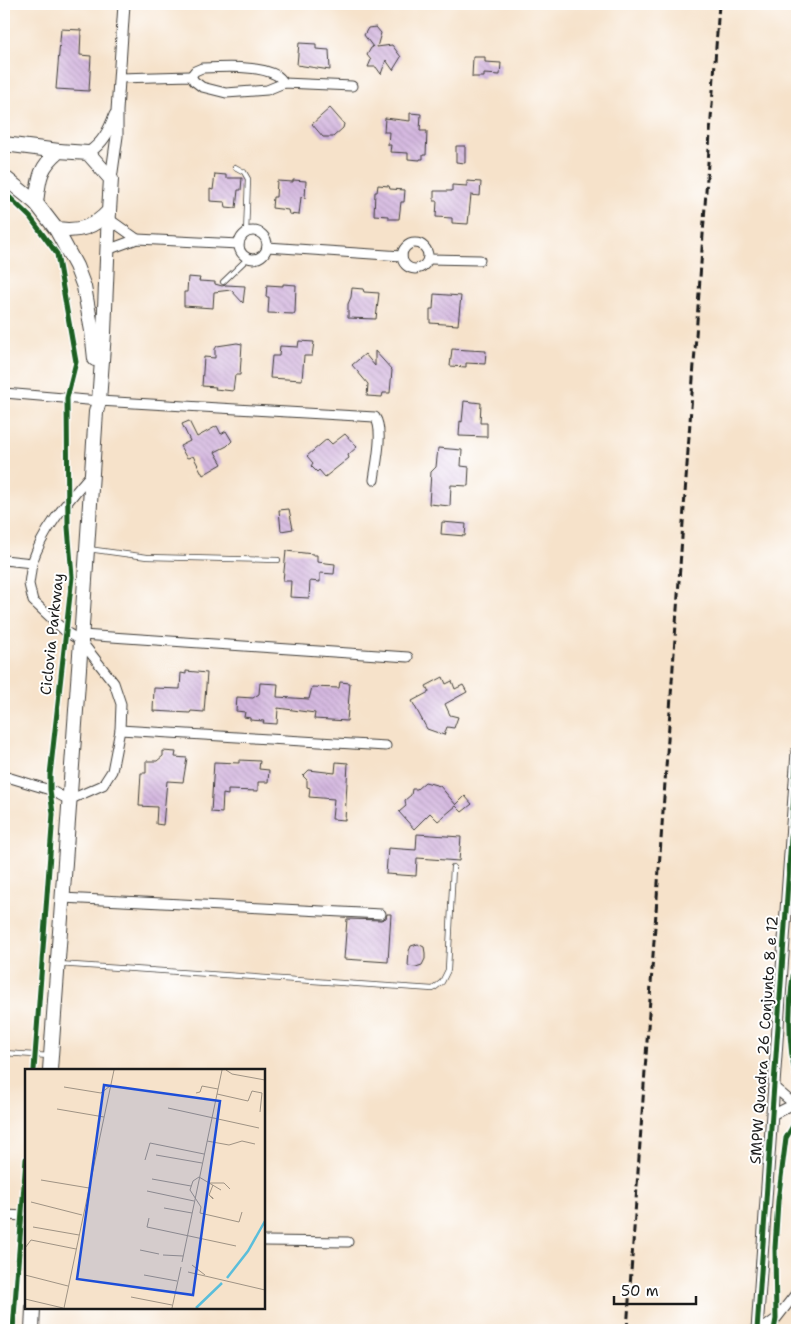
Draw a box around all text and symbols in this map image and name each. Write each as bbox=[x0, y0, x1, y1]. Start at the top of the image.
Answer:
street label: Ciclovia Parkway bbox=[36, 572, 68, 696]
street label: SMPW Quadra 26 Conjunto 8 e 12 bbox=[745, 915, 783, 1165]
inset map bbox=[25, 1069, 265, 1309]
scale bar bbox=[614, 1274, 696, 1306]
text: 50 m bbox=[621, 1281, 659, 1301]

